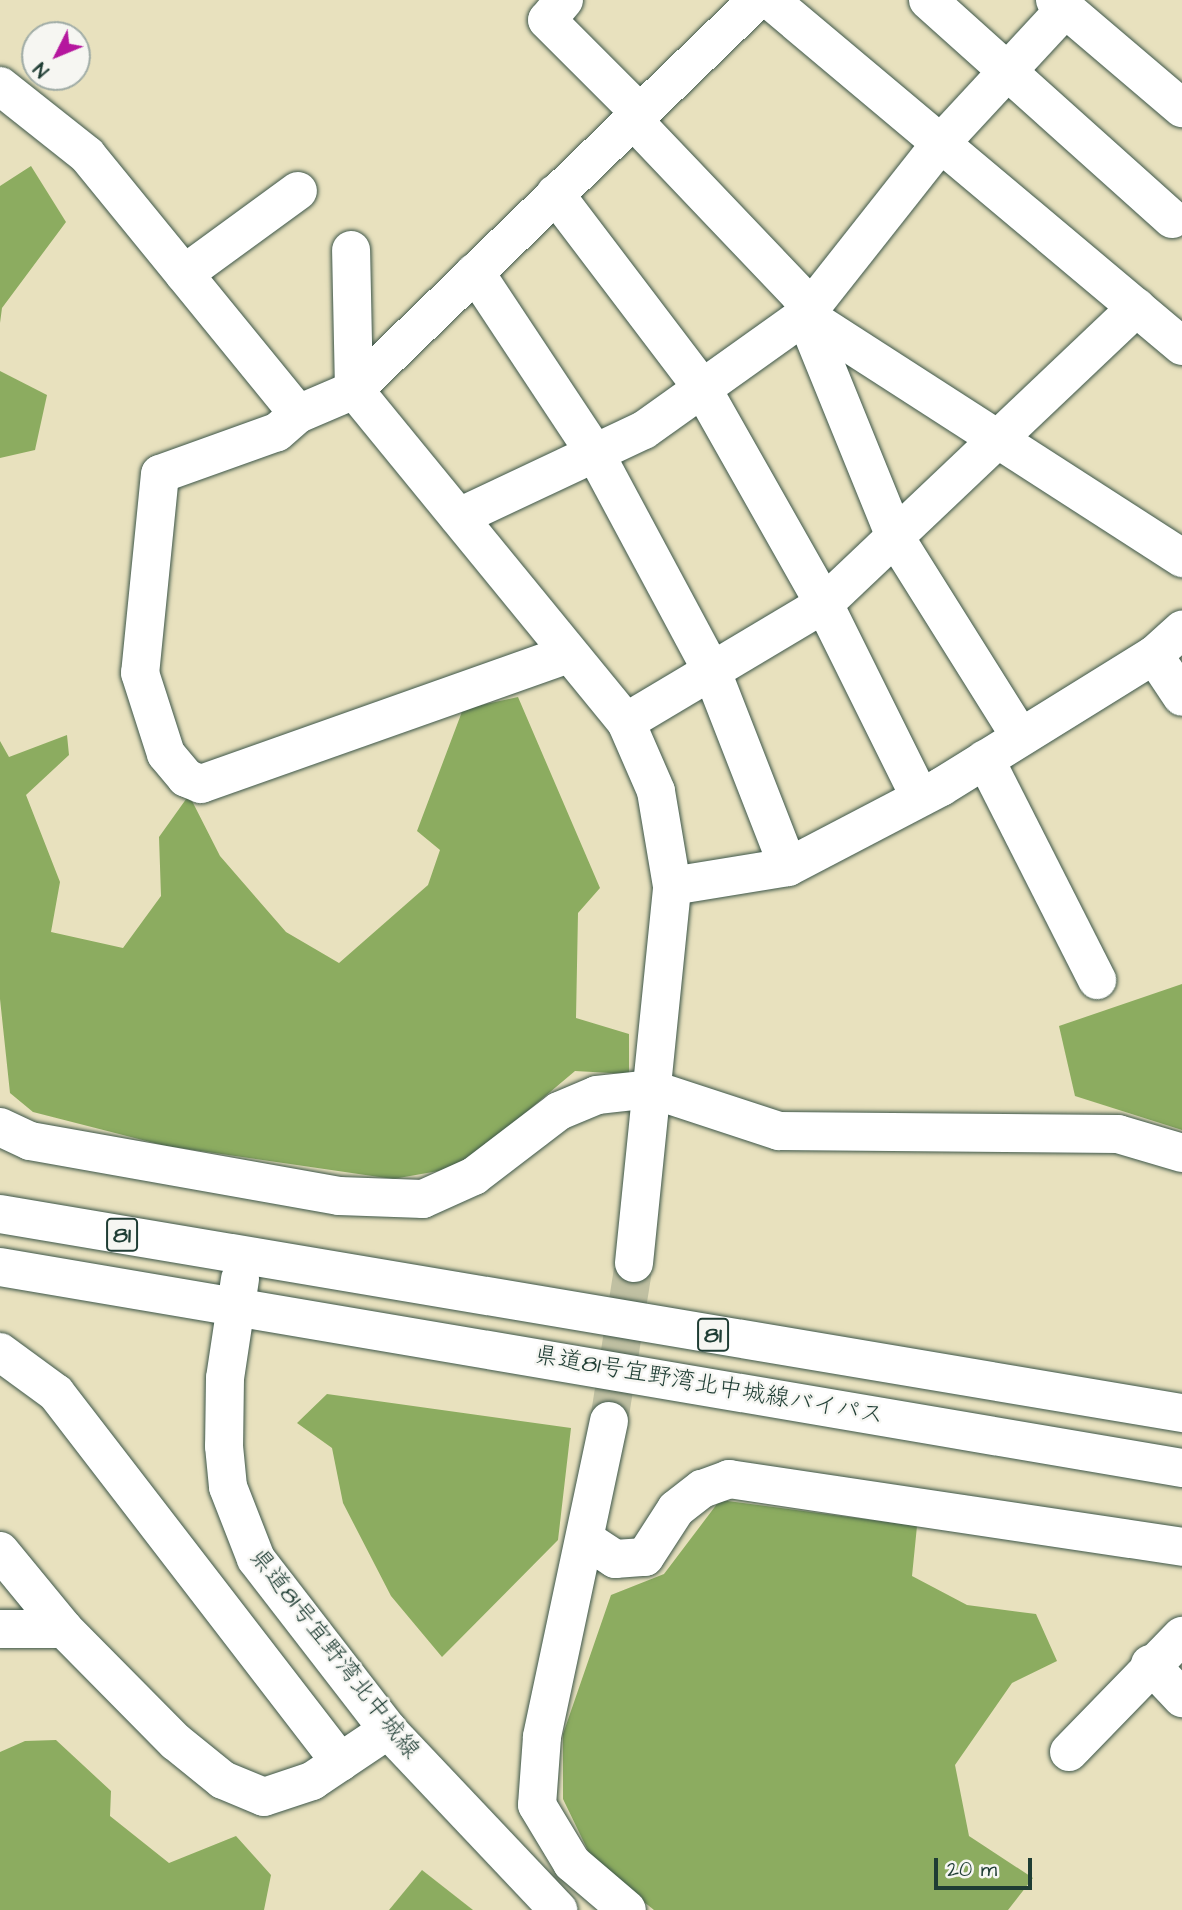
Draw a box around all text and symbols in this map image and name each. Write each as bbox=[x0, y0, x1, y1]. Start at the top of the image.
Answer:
north arrow bbox=[21, 21, 91, 91]
text: N bbox=[28, 56, 56, 83]
road number: 81 bbox=[104, 1216, 140, 1254]
road number: 81 bbox=[696, 1316, 730, 1354]
street label: 県道81号宜野湾北中城線バイパス bbox=[532, 1341, 886, 1431]
street label: 県道81号宜野湾北中城線 bbox=[243, 1543, 425, 1765]
scale bar bbox=[937, 1843, 1035, 1887]
text: 20 m bbox=[947, 1855, 997, 1884]

